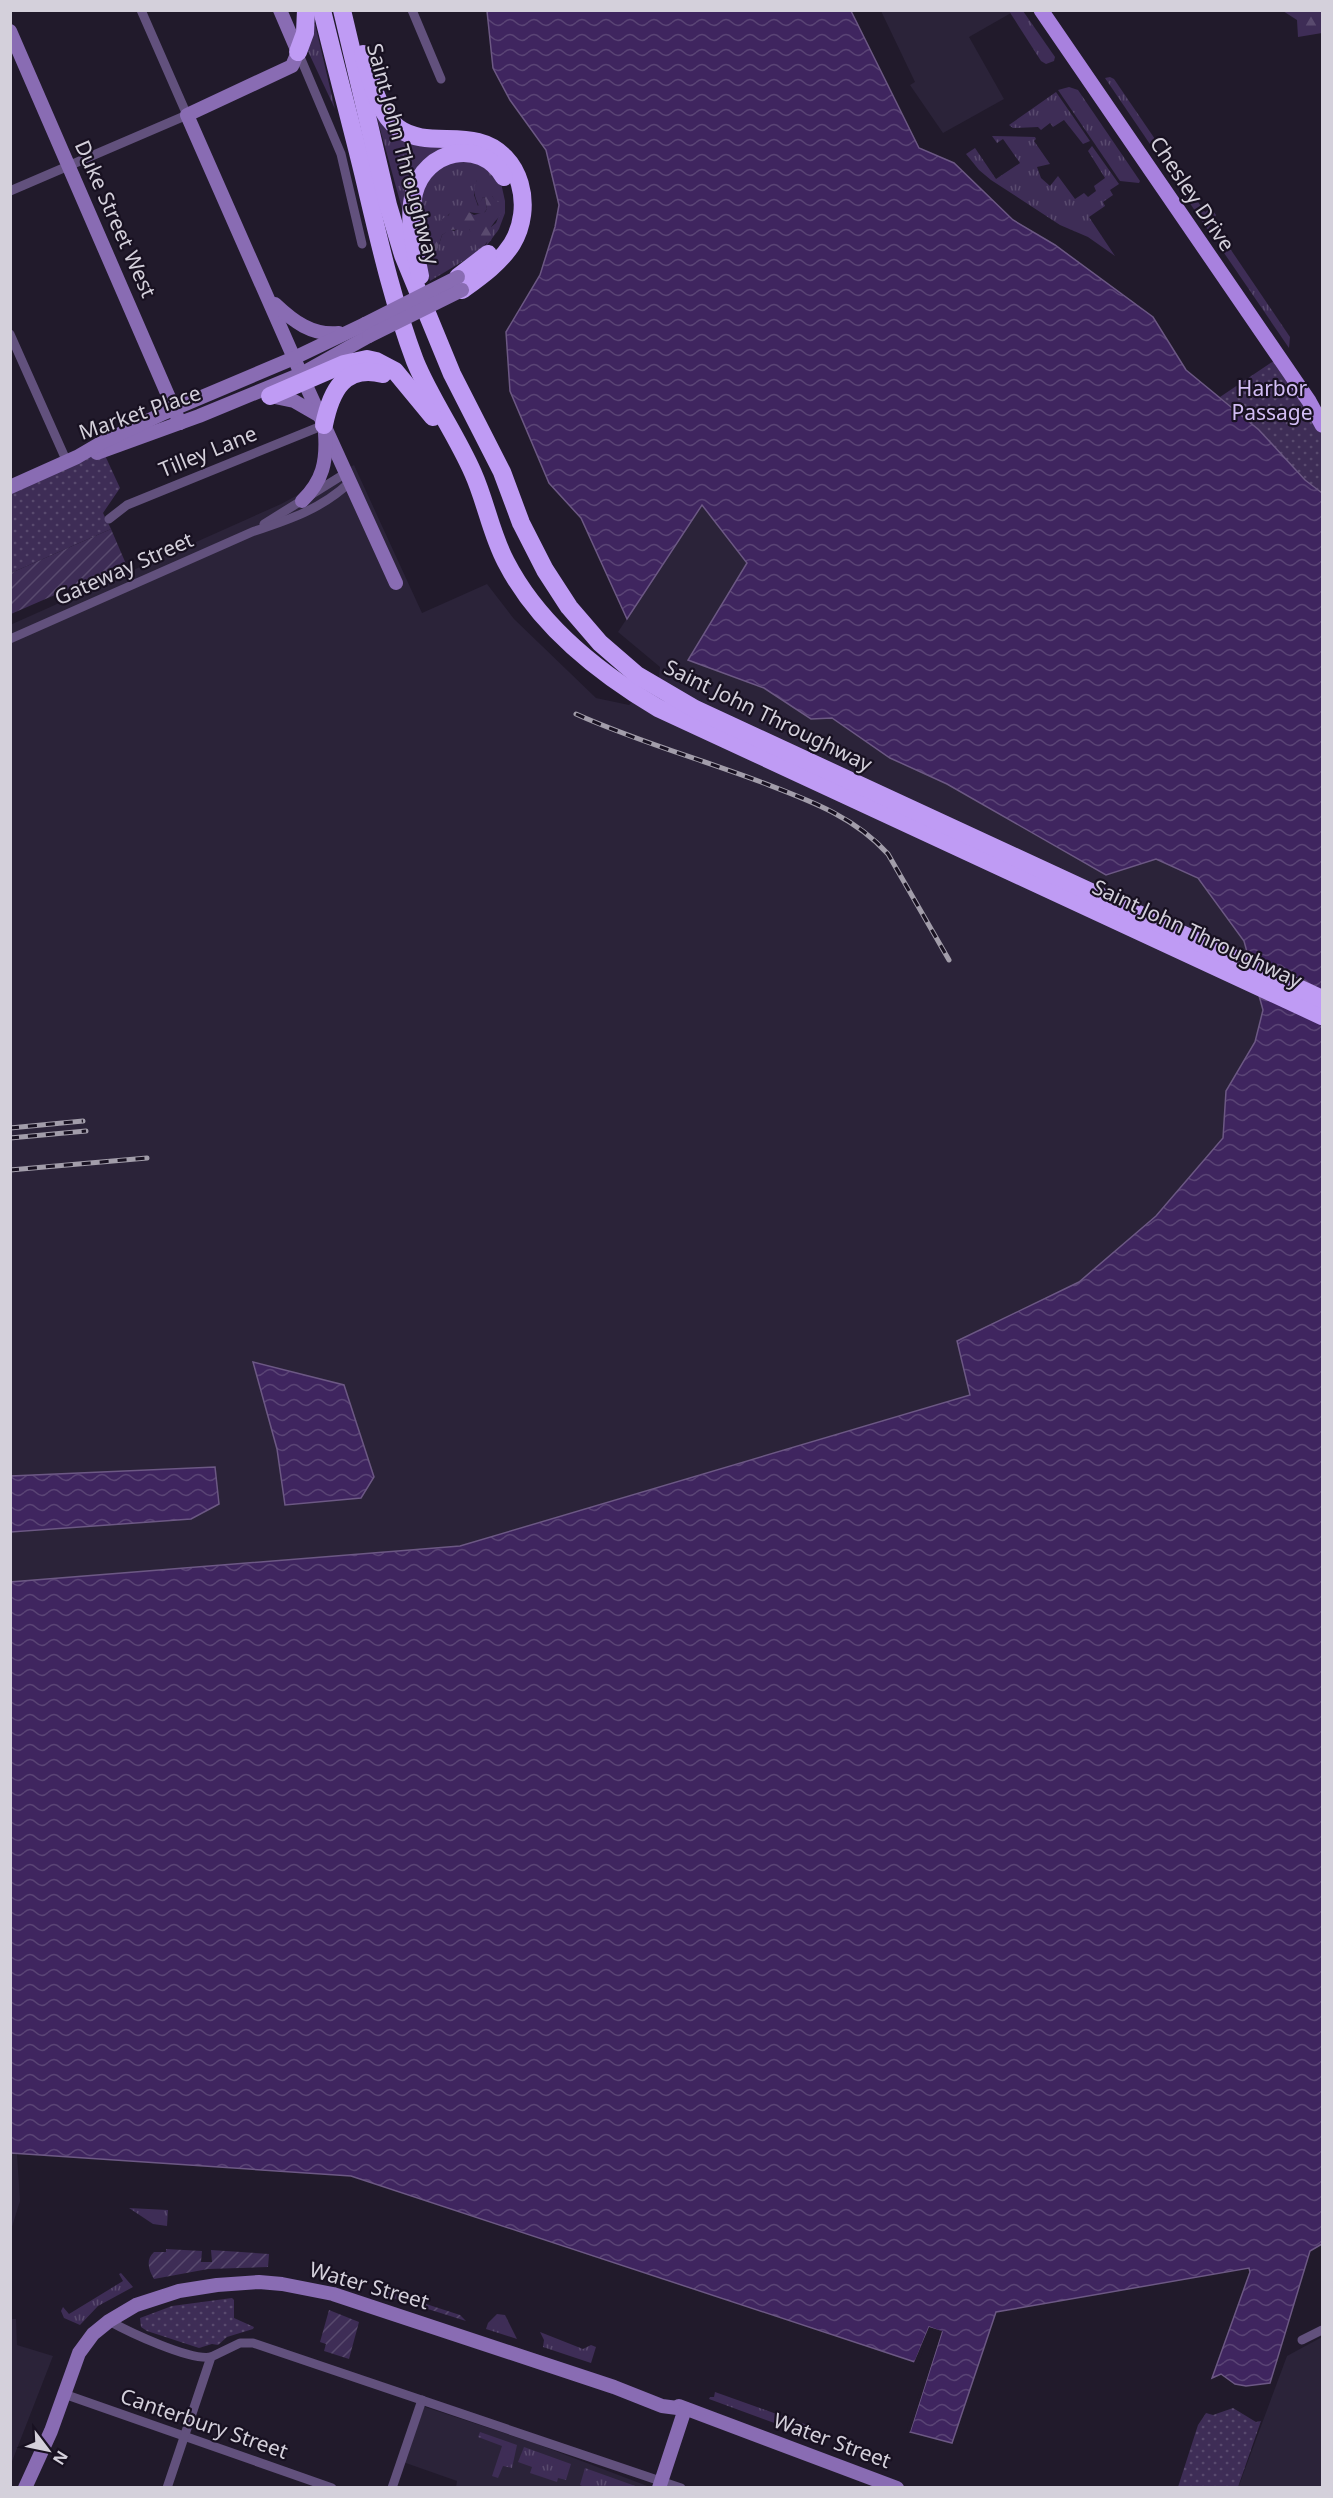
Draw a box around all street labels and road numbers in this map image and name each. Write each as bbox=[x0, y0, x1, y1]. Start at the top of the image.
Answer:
street label: Saint John Throughway bbox=[361, 40, 447, 268]
street label: Chesley Drive bbox=[1144, 130, 1242, 256]
street label: Duke Street West bbox=[69, 135, 163, 302]
street label: Market Place bbox=[75, 378, 204, 446]
street label: Tilley Lane bbox=[155, 419, 261, 483]
street label: Gateway Street bbox=[50, 525, 198, 611]
street label: Saint John Throughway bbox=[660, 653, 877, 778]
street label: Saint John Throughway bbox=[1088, 872, 1307, 994]
street label: Water Street bbox=[306, 2255, 433, 2316]
street label: Canterbury Street bbox=[117, 2381, 292, 2465]
street label: Water Street bbox=[770, 2406, 895, 2474]

